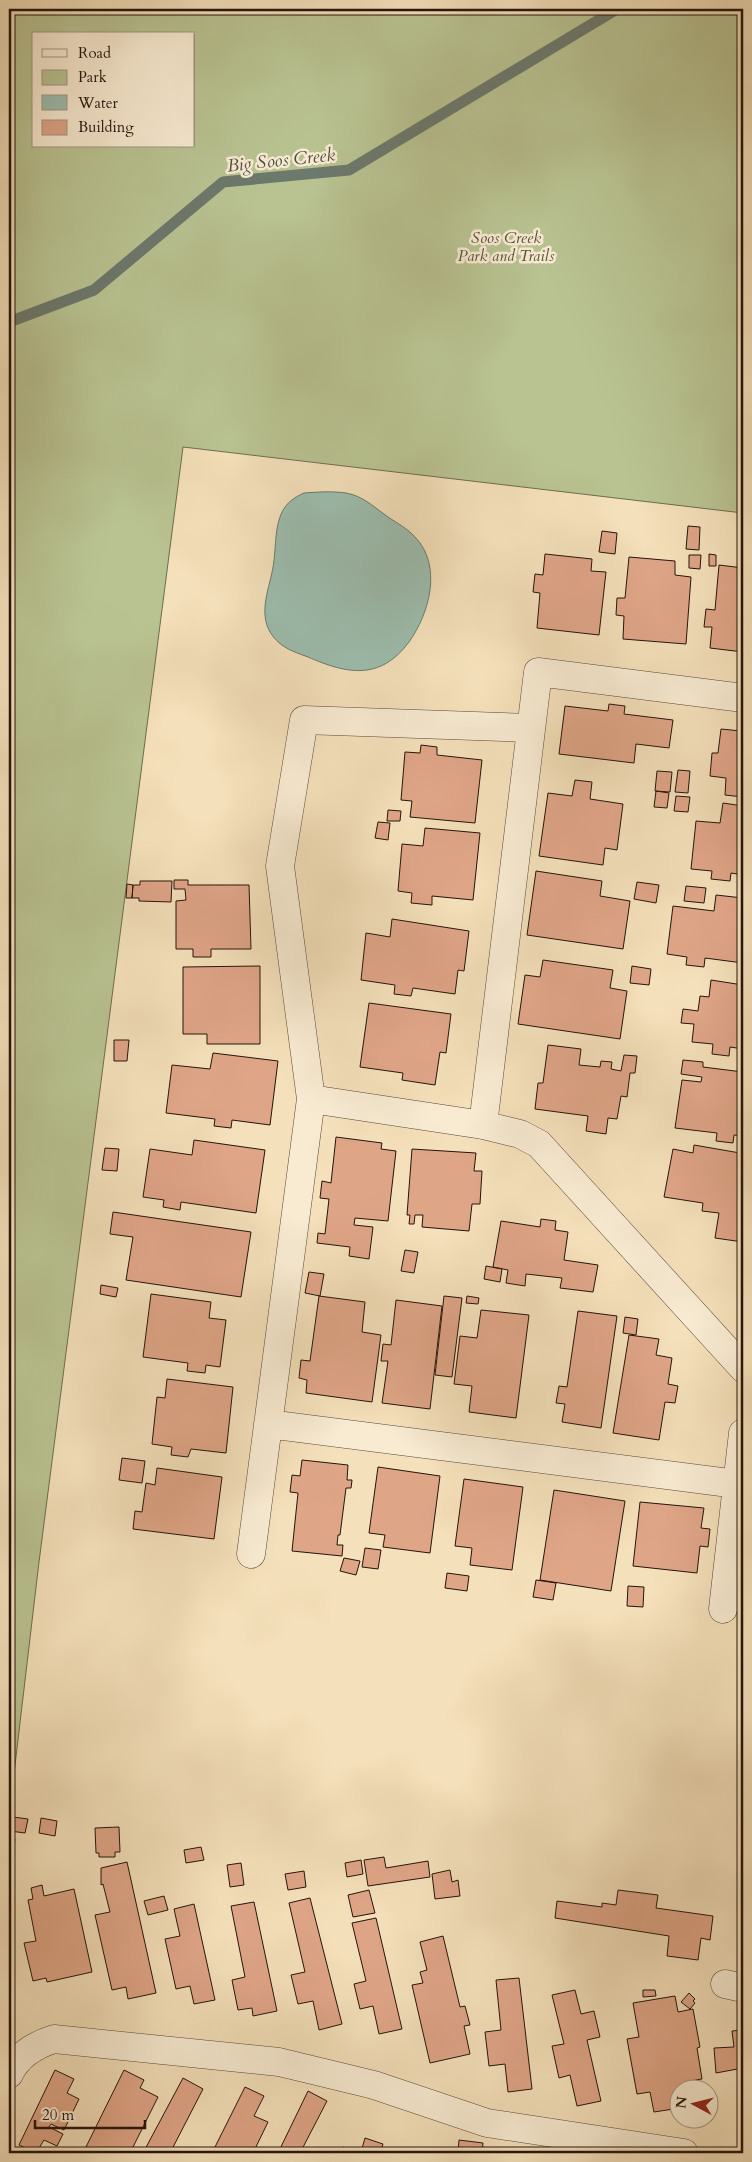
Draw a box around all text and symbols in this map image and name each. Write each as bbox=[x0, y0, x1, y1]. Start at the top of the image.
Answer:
legend bbox=[32, 32, 195, 148]
text: Road bbox=[78, 43, 111, 63]
text: Park bbox=[78, 67, 107, 87]
text: Water bbox=[77, 93, 119, 113]
text: Building bbox=[78, 117, 134, 137]
water label: Big Soos Creek bbox=[226, 142, 336, 179]
park label: Soos Creek Park and Trails bbox=[458, 227, 555, 267]
north arrow bbox=[670, 2080, 720, 2130]
text: N bbox=[671, 2095, 692, 2110]
scale bar bbox=[35, 2097, 145, 2129]
text: 20 m bbox=[42, 2105, 74, 2125]

